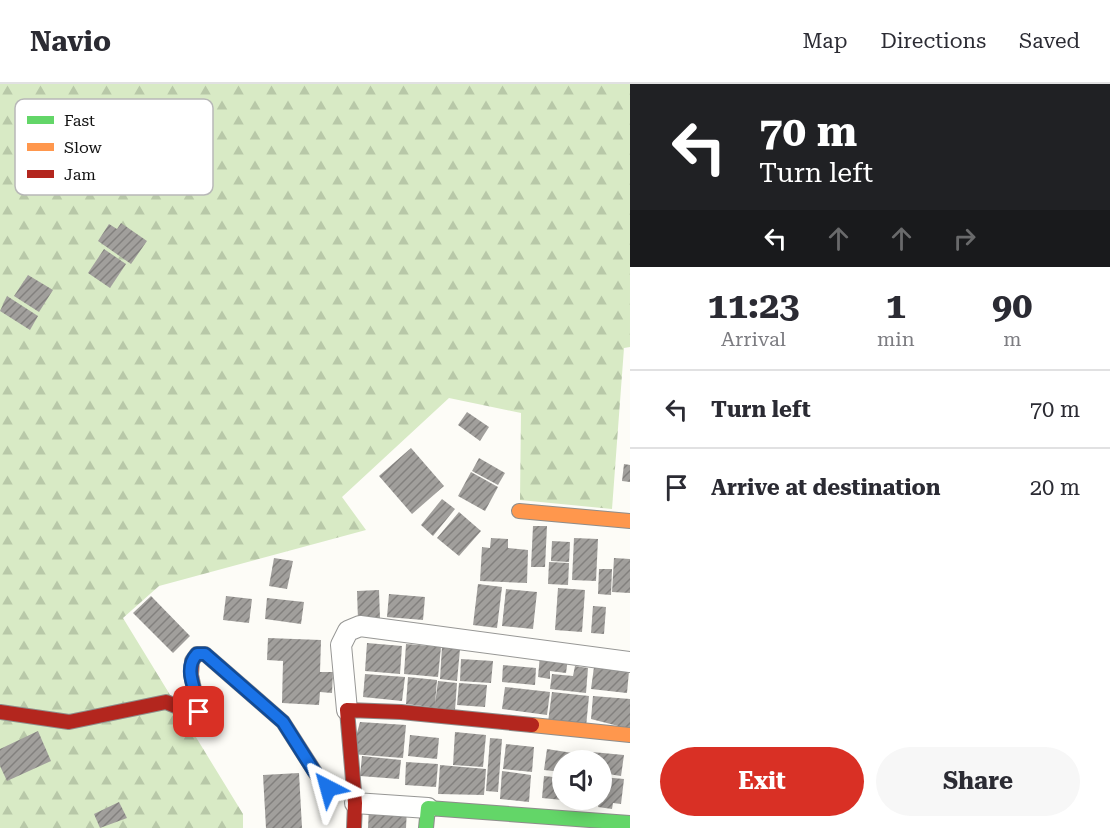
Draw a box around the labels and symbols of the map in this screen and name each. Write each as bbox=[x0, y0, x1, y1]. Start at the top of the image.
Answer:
legend bbox=[15, 99, 213, 195]
text: Fast bbox=[64, 111, 95, 130]
text: Slow bbox=[64, 138, 102, 157]
text: Jam bbox=[64, 165, 96, 184]
pin bbox=[173, 686, 224, 737]
position arrow bbox=[296, 756, 360, 820]

